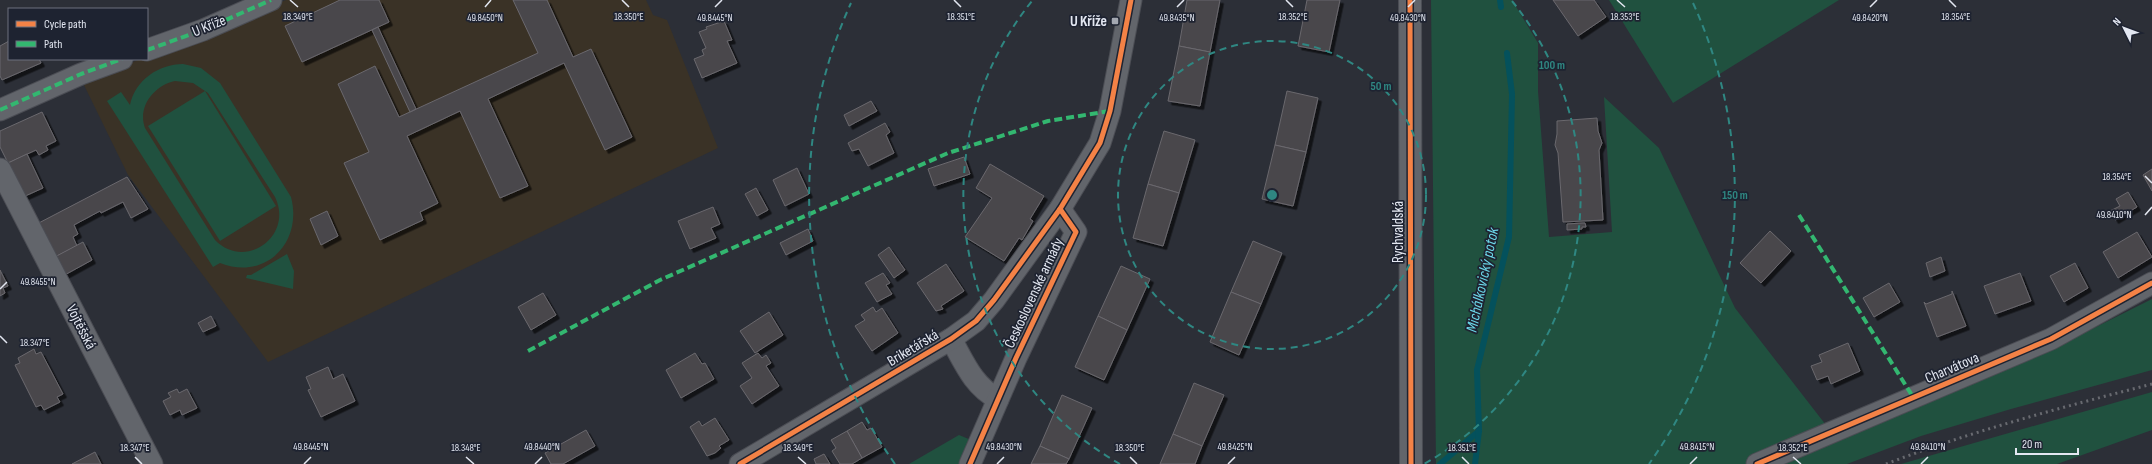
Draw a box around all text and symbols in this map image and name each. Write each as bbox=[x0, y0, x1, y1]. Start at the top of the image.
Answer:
legend bbox=[8, 8, 148, 60]
north arrow bbox=[2104, 8, 2144, 48]
street label: U Kříže bbox=[189, 11, 229, 41]
text: 18.349°E bbox=[283, 11, 313, 23]
text: 18.350°E bbox=[614, 11, 644, 23]
text: 18.351°E bbox=[947, 11, 975, 23]
text: 18.352°E bbox=[1278, 11, 1308, 23]
text: 18.353°E bbox=[1610, 11, 1640, 23]
text: 18.354°E bbox=[1942, 11, 1970, 23]
text: 49.8450°N bbox=[467, 12, 503, 24]
text: 49.8445°N bbox=[697, 12, 733, 24]
place label: U Kříže bbox=[1070, 12, 1107, 31]
text: 49.8435°N bbox=[1159, 12, 1195, 24]
text: 49.8430°N bbox=[1390, 12, 1426, 24]
text: 49.8420°N bbox=[1852, 12, 1888, 24]
text: N bbox=[2110, 15, 2124, 28]
marker: U Kříže bbox=[1110, 16, 1120, 26]
text: Cycle path bbox=[44, 17, 86, 32]
text: Path bbox=[44, 37, 62, 52]
text: 100 m bbox=[1539, 58, 1565, 73]
text: 50 m bbox=[1371, 79, 1391, 94]
text: 18.354°E bbox=[2103, 171, 2131, 183]
centre of rings bbox=[1265, 188, 1279, 202]
text: 150 m bbox=[1722, 188, 1748, 203]
street label: Rychvaldská bbox=[1389, 201, 1408, 263]
text: 49.8410°N bbox=[2096, 209, 2132, 221]
water label: Michálkovický potok bbox=[1463, 225, 1504, 334]
street label: Československé armády bbox=[1000, 235, 1068, 351]
text: 49.8455°N bbox=[20, 276, 56, 288]
street label: Vojtěšská bbox=[62, 301, 100, 353]
street label: Briketářská bbox=[884, 325, 942, 371]
text: 18.347°E bbox=[20, 337, 50, 349]
street label: Charvátova bbox=[1922, 348, 1982, 388]
scale bar bbox=[2016, 430, 2078, 456]
text: 20 m bbox=[2022, 437, 2042, 452]
text: 49.8445°N bbox=[293, 441, 329, 453]
text: 49.8440°N bbox=[524, 441, 560, 453]
text: 49.8430°N bbox=[986, 441, 1022, 453]
text: 49.8425°N bbox=[1217, 441, 1253, 453]
text: 49.8415°N bbox=[1680, 441, 1714, 453]
text: 49.8410°N bbox=[1910, 441, 1946, 453]
text: 18.347°E bbox=[120, 442, 150, 454]
text: 18.348°E bbox=[451, 442, 481, 454]
text: 18.349°E bbox=[783, 442, 813, 454]
text: 18.350°E bbox=[1115, 442, 1145, 454]
text: 18.351°E bbox=[1448, 442, 1476, 454]
text: 18.352°E bbox=[1778, 442, 1808, 454]

